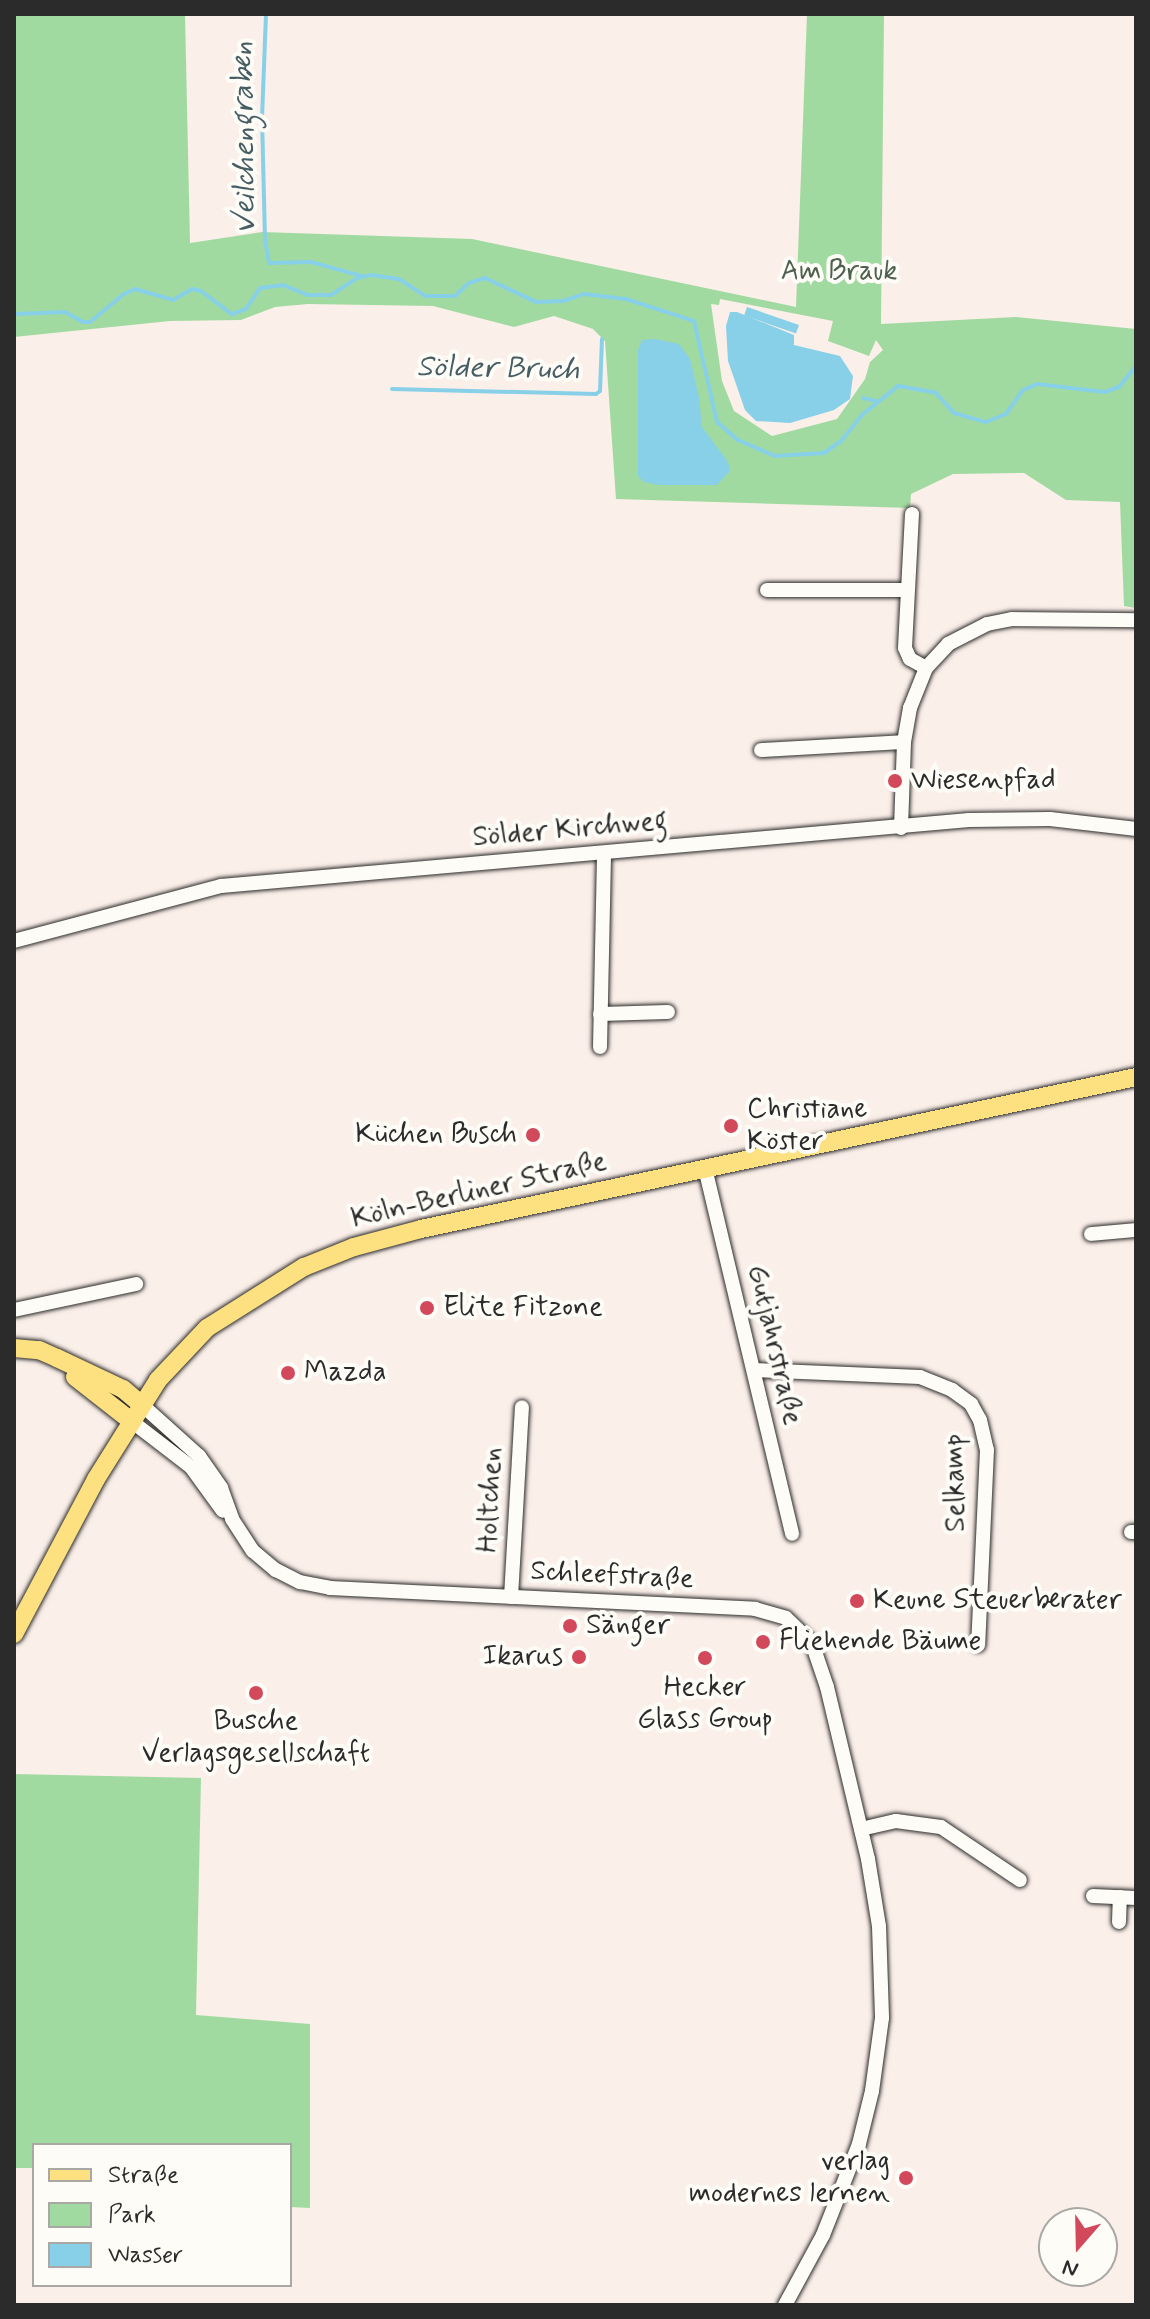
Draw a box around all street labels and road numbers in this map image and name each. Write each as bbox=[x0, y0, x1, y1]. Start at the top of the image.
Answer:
street label: Sölder Kirchweg bbox=[472, 805, 668, 855]
street label: Köln-Berliner Straße bbox=[350, 1146, 608, 1236]
street label: Gutjahrstraße bbox=[739, 1262, 809, 1428]
street label: Selkamp bbox=[938, 1434, 974, 1532]
street label: Holtchen bbox=[471, 1446, 511, 1554]
street label: Schleefstraße bbox=[530, 1555, 694, 1597]

